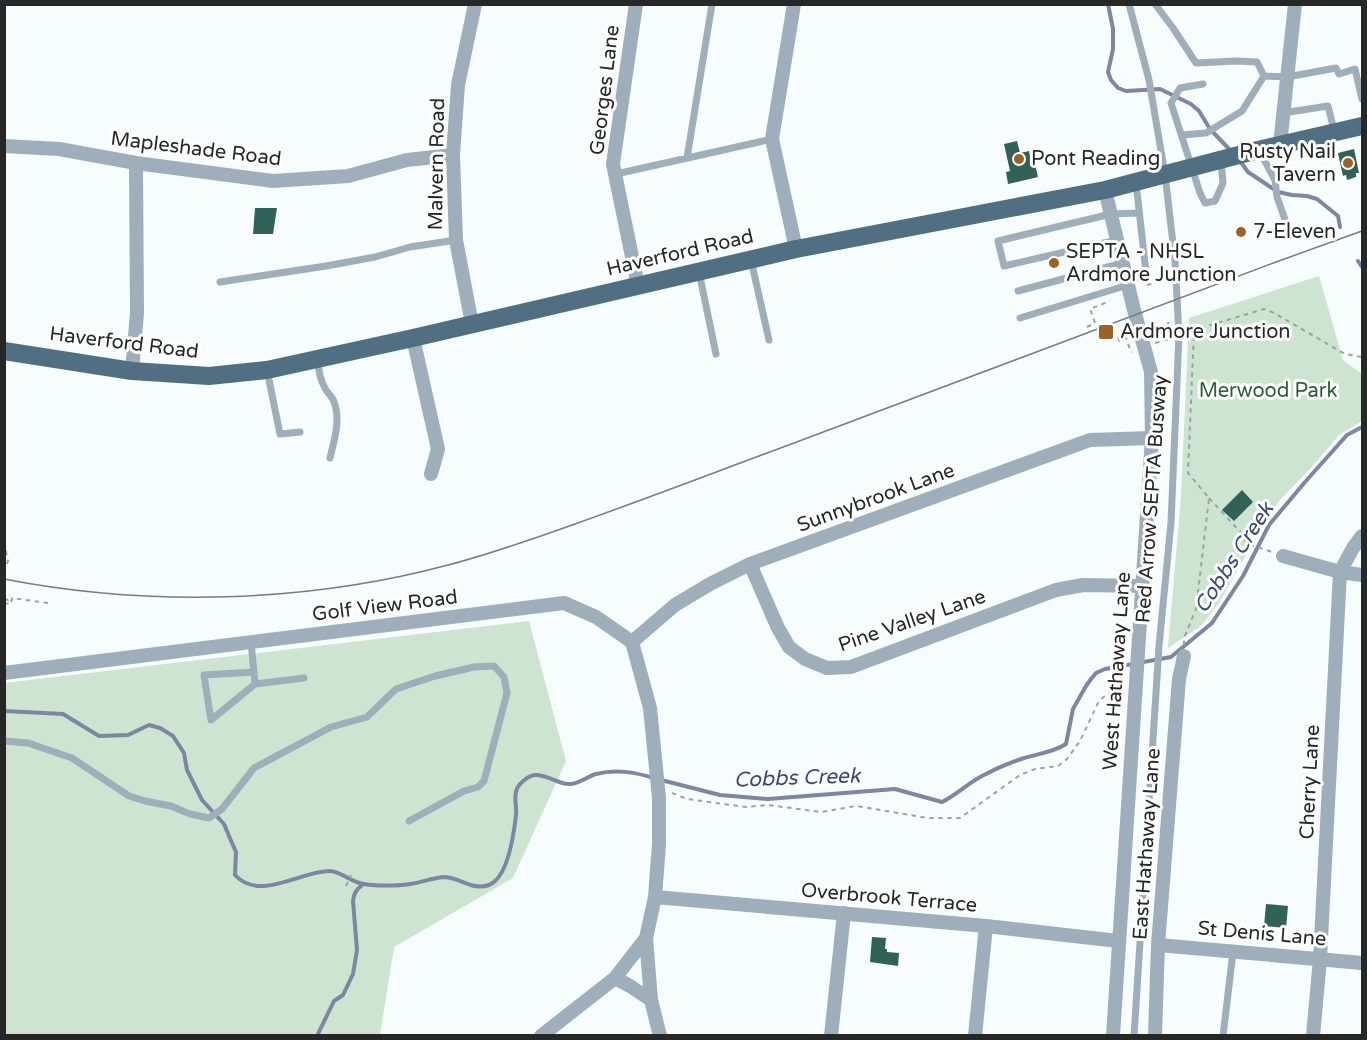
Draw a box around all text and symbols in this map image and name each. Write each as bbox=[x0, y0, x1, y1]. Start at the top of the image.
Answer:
street label: Georges Lane bbox=[585, 24, 625, 156]
street label: Malvern Road bbox=[424, 97, 450, 231]
street label: Mapleshade Road bbox=[109, 127, 283, 171]
place label: Rusty Nail Tavern bbox=[1239, 140, 1336, 187]
place label: Pont Reading bbox=[1031, 147, 1160, 171]
marker: Pont Reading bbox=[1012, 152, 1026, 166]
marker: Rusty Nail Tavern bbox=[1341, 156, 1355, 170]
place label: 7-Eleven bbox=[1253, 220, 1336, 244]
street label: Haverford Road bbox=[604, 224, 756, 282]
marker: 7-Eleven bbox=[1234, 225, 1248, 239]
place label: SEPTA - NHSL Ardmore Junction bbox=[1066, 240, 1236, 287]
marker: SEPTA - NHSL Ardmore Junction bbox=[1047, 256, 1061, 270]
place label: Ardmore Junction bbox=[1120, 320, 1290, 344]
street label: Haverford Road bbox=[48, 322, 200, 364]
marker: Ardmore Junction bbox=[1097, 323, 1115, 341]
street label: Red Arrow SEPTA Busway bbox=[1131, 374, 1173, 624]
park label: Merwood Park bbox=[1199, 379, 1337, 403]
street label: Sunnybrook Lane bbox=[794, 458, 958, 538]
water label: Cobbs Creek bbox=[1189, 497, 1280, 618]
street label: West Hathaway Lane bbox=[1098, 571, 1136, 771]
street label: Golf View Road bbox=[311, 585, 459, 627]
street label: Pine Valley Lane bbox=[835, 585, 989, 657]
street label: Cherry Lane bbox=[1295, 724, 1325, 840]
street label: East Hathaway Lane bbox=[1128, 747, 1166, 941]
water label: Cobbs Creek bbox=[733, 763, 862, 793]
street label: Overbrook Terrace bbox=[800, 878, 978, 918]
street label: St Denis Lane bbox=[1197, 916, 1327, 952]

